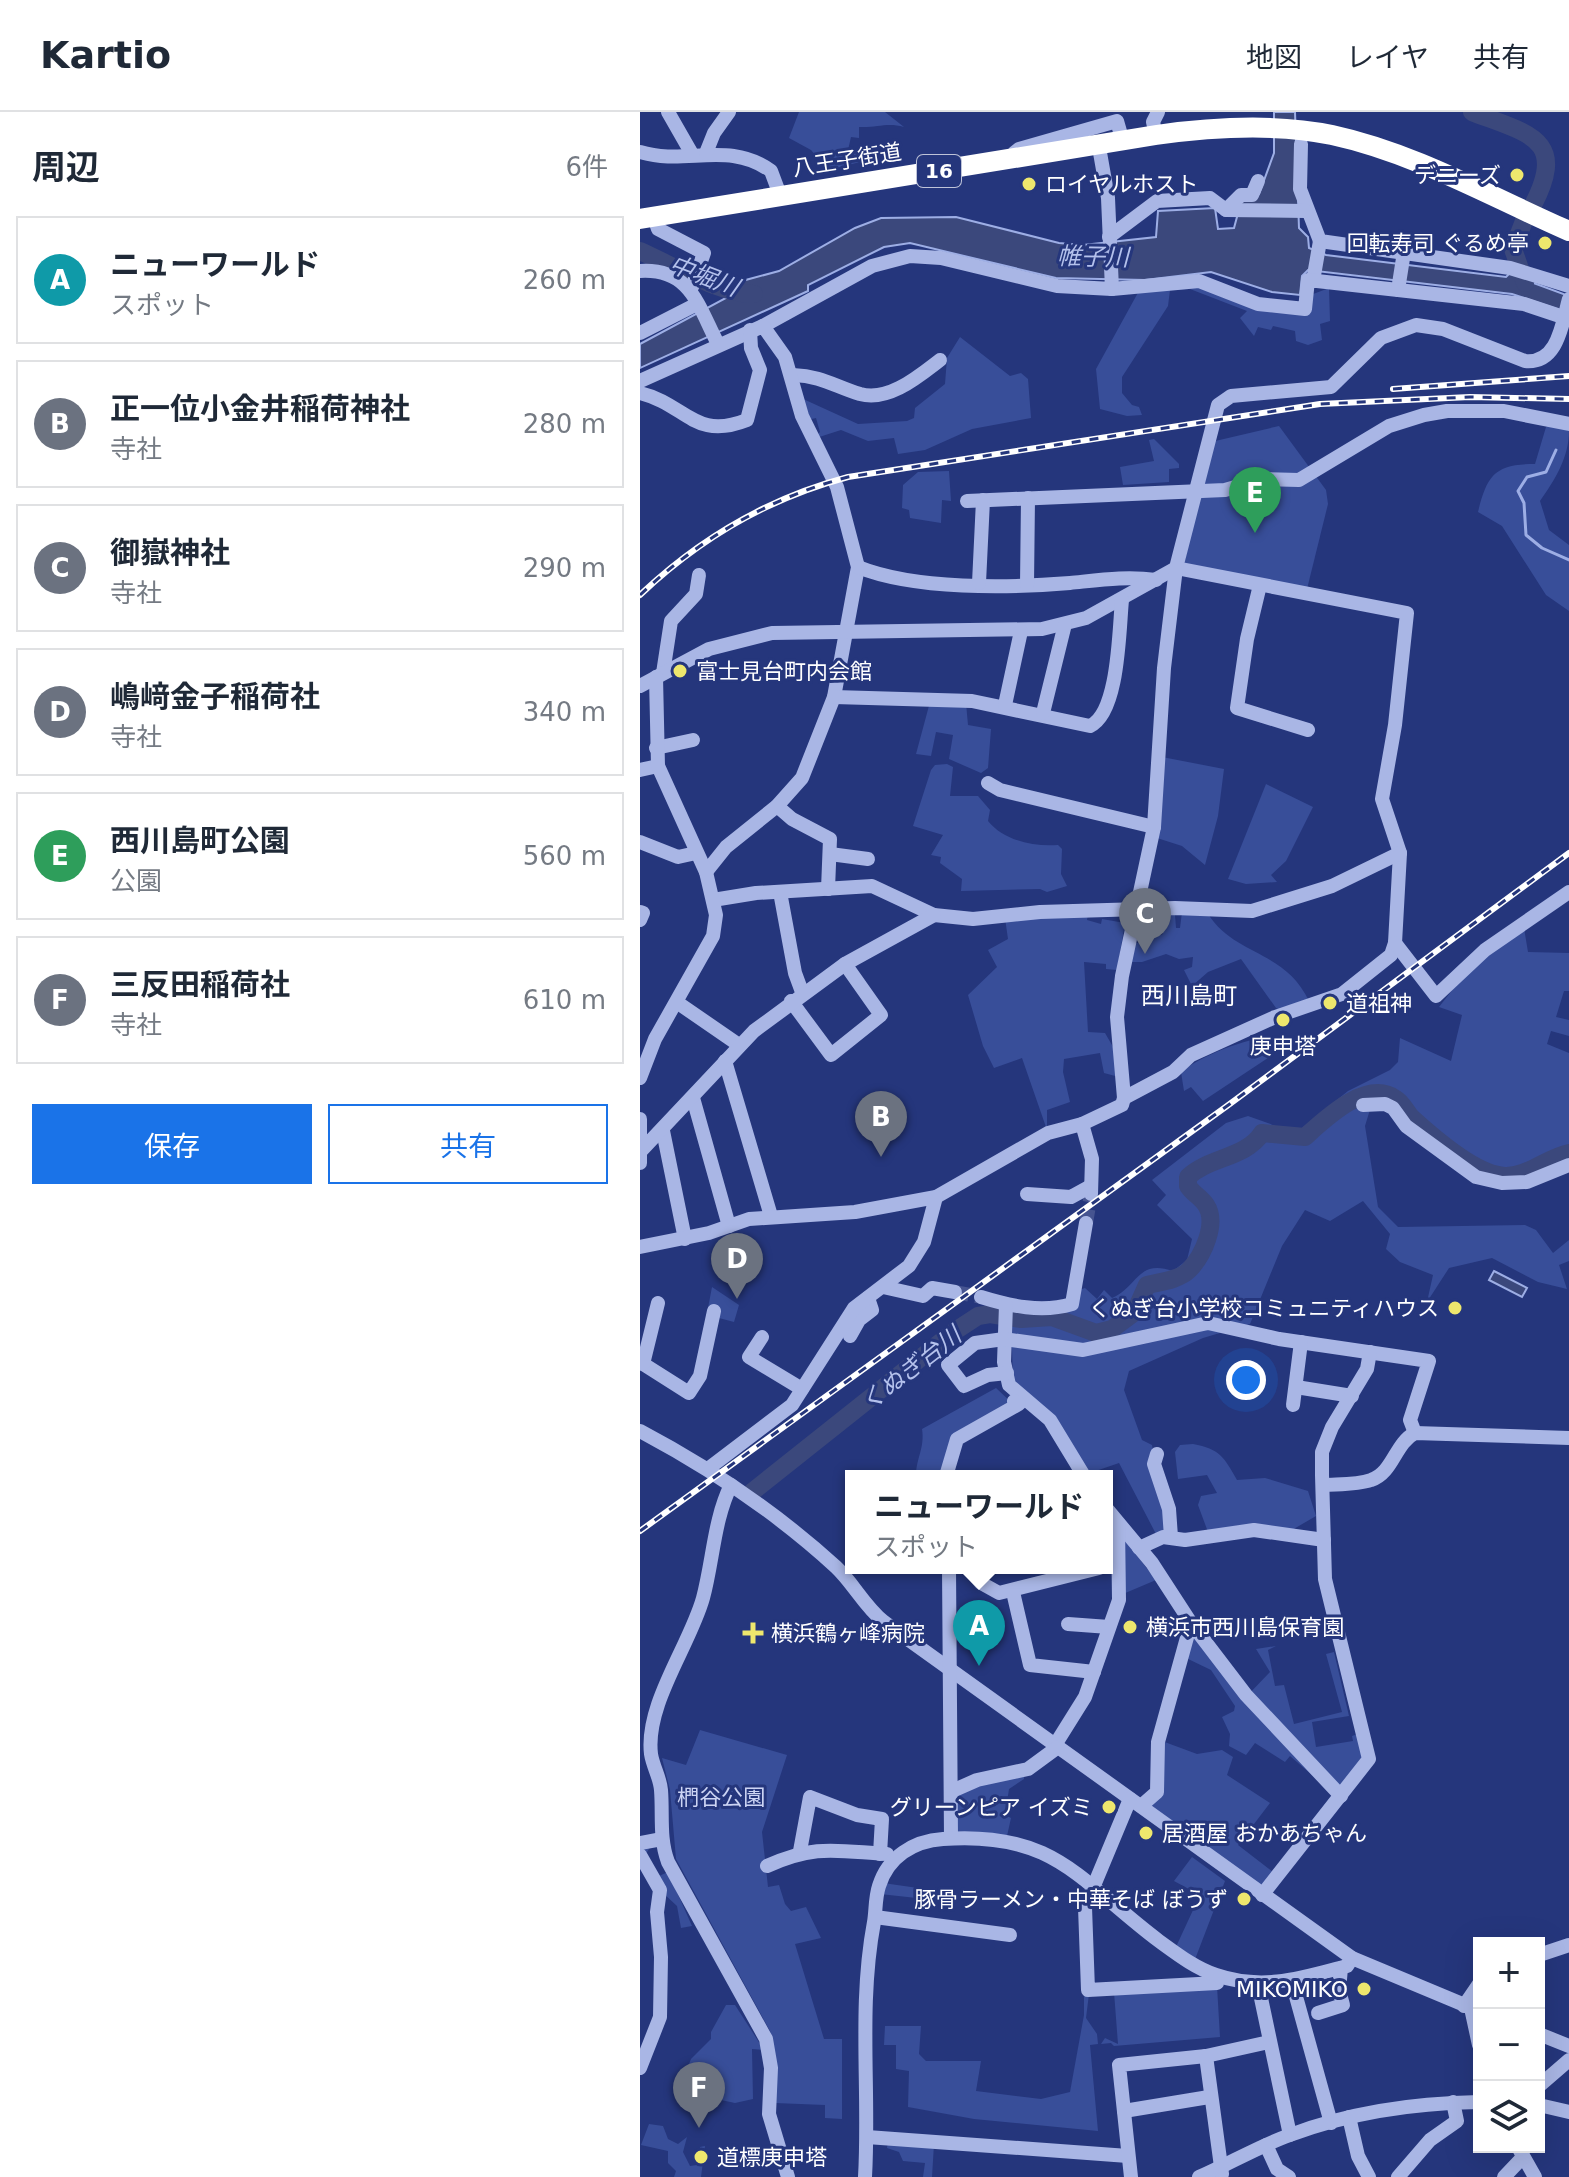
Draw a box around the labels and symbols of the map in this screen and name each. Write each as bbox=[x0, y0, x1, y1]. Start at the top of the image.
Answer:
street label: 八王子街道 bbox=[791, 139, 903, 181]
road number: 16 bbox=[917, 155, 961, 187]
place label: デニーズ bbox=[1414, 163, 1501, 188]
marker: デニーズ bbox=[1508, 166, 1526, 184]
place label: ロイヤルホスト bbox=[1045, 172, 1198, 197]
marker: ロイヤルホスト bbox=[1020, 175, 1038, 193]
place label: 回転寿司 ぐるめ亭 bbox=[1346, 231, 1529, 256]
marker: 回転寿司 ぐるめ亭 bbox=[1536, 234, 1554, 252]
water label: 帷子川 bbox=[1057, 242, 1132, 272]
water label: 中堀川 bbox=[665, 250, 745, 303]
pin: E bbox=[1229, 467, 1281, 533]
place label: 富士見台町内会館 bbox=[696, 659, 872, 684]
marker: 富士見台町内会館 bbox=[671, 662, 689, 680]
pin: C bbox=[1119, 888, 1171, 954]
district label: 西川島町 bbox=[1141, 982, 1237, 1010]
place label: 道祖神 bbox=[1346, 991, 1412, 1016]
marker: 道祖神 bbox=[1321, 994, 1339, 1012]
marker: 庚申塔 bbox=[1274, 1011, 1292, 1029]
place label: 庚申塔 bbox=[1250, 1034, 1316, 1059]
pin: B bbox=[855, 1091, 907, 1157]
pin: D bbox=[711, 1233, 763, 1299]
place label: くぬぎ台小学校コミュニティハウス bbox=[1089, 1296, 1439, 1321]
marker: くぬぎ台小学校コミュニティハウス bbox=[1446, 1299, 1464, 1317]
water label: くぬぎ台川 bbox=[855, 1319, 969, 1417]
your location bbox=[1226, 1360, 1266, 1400]
pin: A bbox=[953, 1600, 1005, 1666]
place label: 横浜市西川島保育園 bbox=[1146, 1615, 1344, 1640]
marker: 横浜市西川島保育園 bbox=[1121, 1618, 1139, 1636]
place label: 横浜鶴ヶ峰病院 bbox=[771, 1621, 925, 1646]
marker: 横浜鶴ヶ峰病院 bbox=[742, 1622, 764, 1644]
park label: 椚谷公園 bbox=[677, 1785, 765, 1810]
place label: グリーンピア イズミ bbox=[890, 1795, 1093, 1820]
marker: グリーンピア イズミ bbox=[1100, 1798, 1118, 1816]
place label: 居酒屋 おかあちゃん bbox=[1162, 1821, 1367, 1846]
marker: 居酒屋 おかあちゃん bbox=[1137, 1824, 1155, 1842]
place label: 豚骨ラーメン・中華そば ぼうず bbox=[914, 1887, 1228, 1912]
marker: 豚骨ラーメン・中華そば ぼうず bbox=[1235, 1890, 1253, 1908]
place label: MIKOMIKO bbox=[1236, 1977, 1348, 2002]
marker: MIKOMIKO bbox=[1355, 1980, 1373, 1998]
pin: F bbox=[673, 2062, 725, 2128]
place label: 道標庚申塔 bbox=[717, 2145, 827, 2170]
marker: 道標庚申塔 bbox=[692, 2148, 710, 2166]

